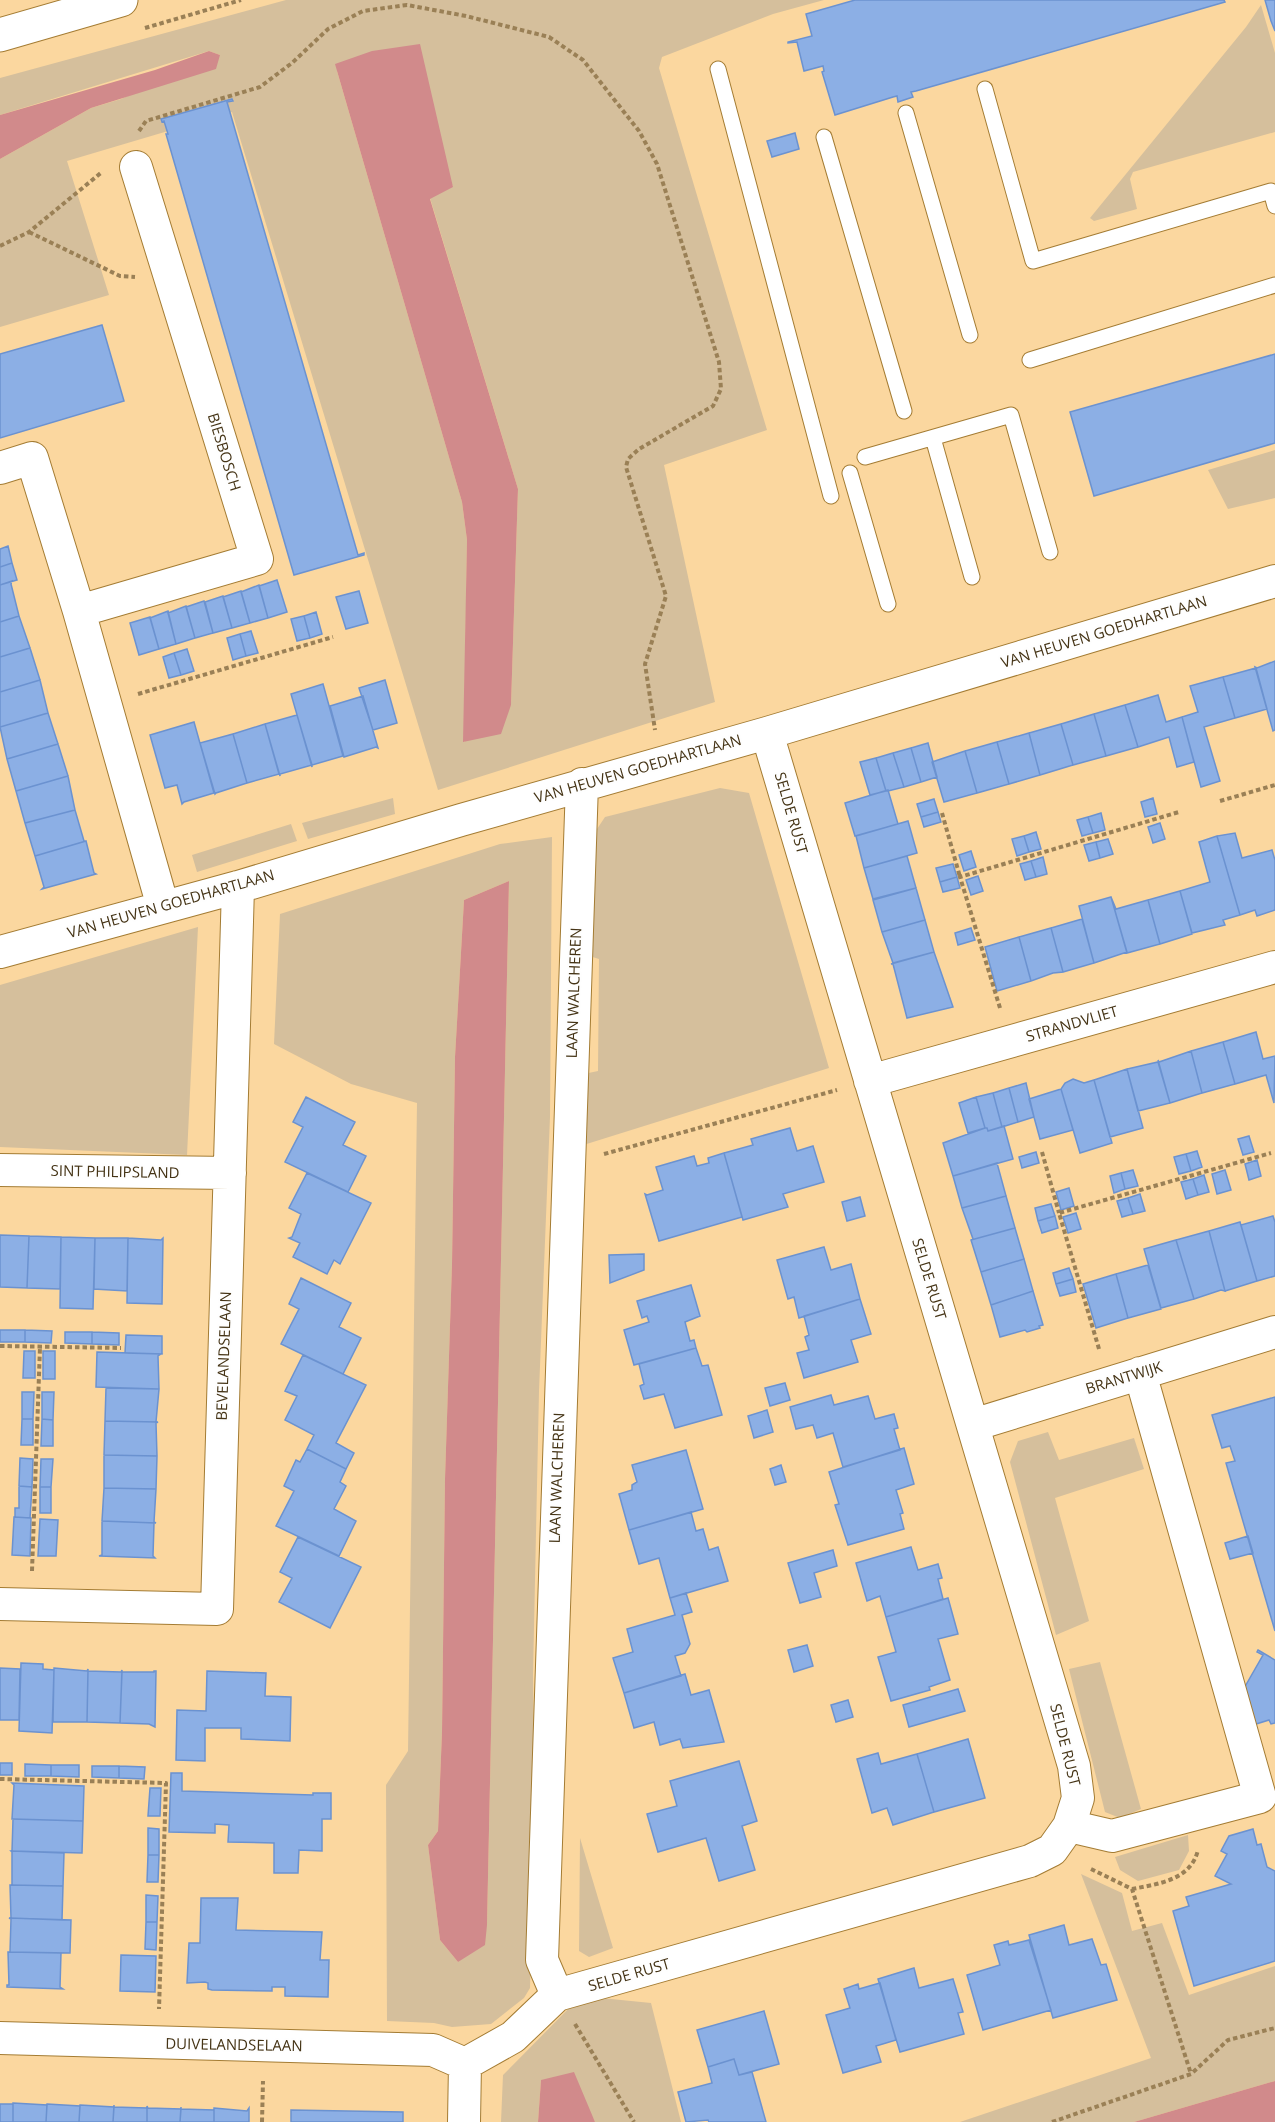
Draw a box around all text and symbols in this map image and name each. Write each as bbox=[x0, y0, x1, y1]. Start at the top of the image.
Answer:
street label: BIESBOSCH bbox=[204, 410, 246, 493]
street label: VAN HEUVEN GOEDHARTLAAN bbox=[998, 590, 1209, 672]
street label: VAN HEUVEN GOEDHARTLAAN bbox=[532, 729, 744, 807]
street label: SELDE RUST bbox=[771, 770, 813, 857]
street label: VAN HEUVEN GOEDHARTLAAN bbox=[65, 864, 277, 942]
street label: LAAN WALCHEREN bbox=[561, 927, 585, 1059]
street label: STRANDVLIET bbox=[1023, 1000, 1121, 1046]
street label: SINT PHILIPSLAND bbox=[50, 1160, 180, 1182]
street label: SELDE RUST bbox=[908, 1236, 952, 1323]
street label: BEVELANDSELAAN bbox=[211, 1291, 235, 1421]
street label: BRANTWIJK bbox=[1083, 1356, 1165, 1398]
street label: LAAN WALCHEREN bbox=[544, 1412, 568, 1544]
street label: SELDE RUST bbox=[1046, 1701, 1086, 1789]
street label: SELDE RUST bbox=[586, 1953, 673, 1995]
street label: DUIVELANDSELAAN bbox=[165, 2033, 303, 2055]

